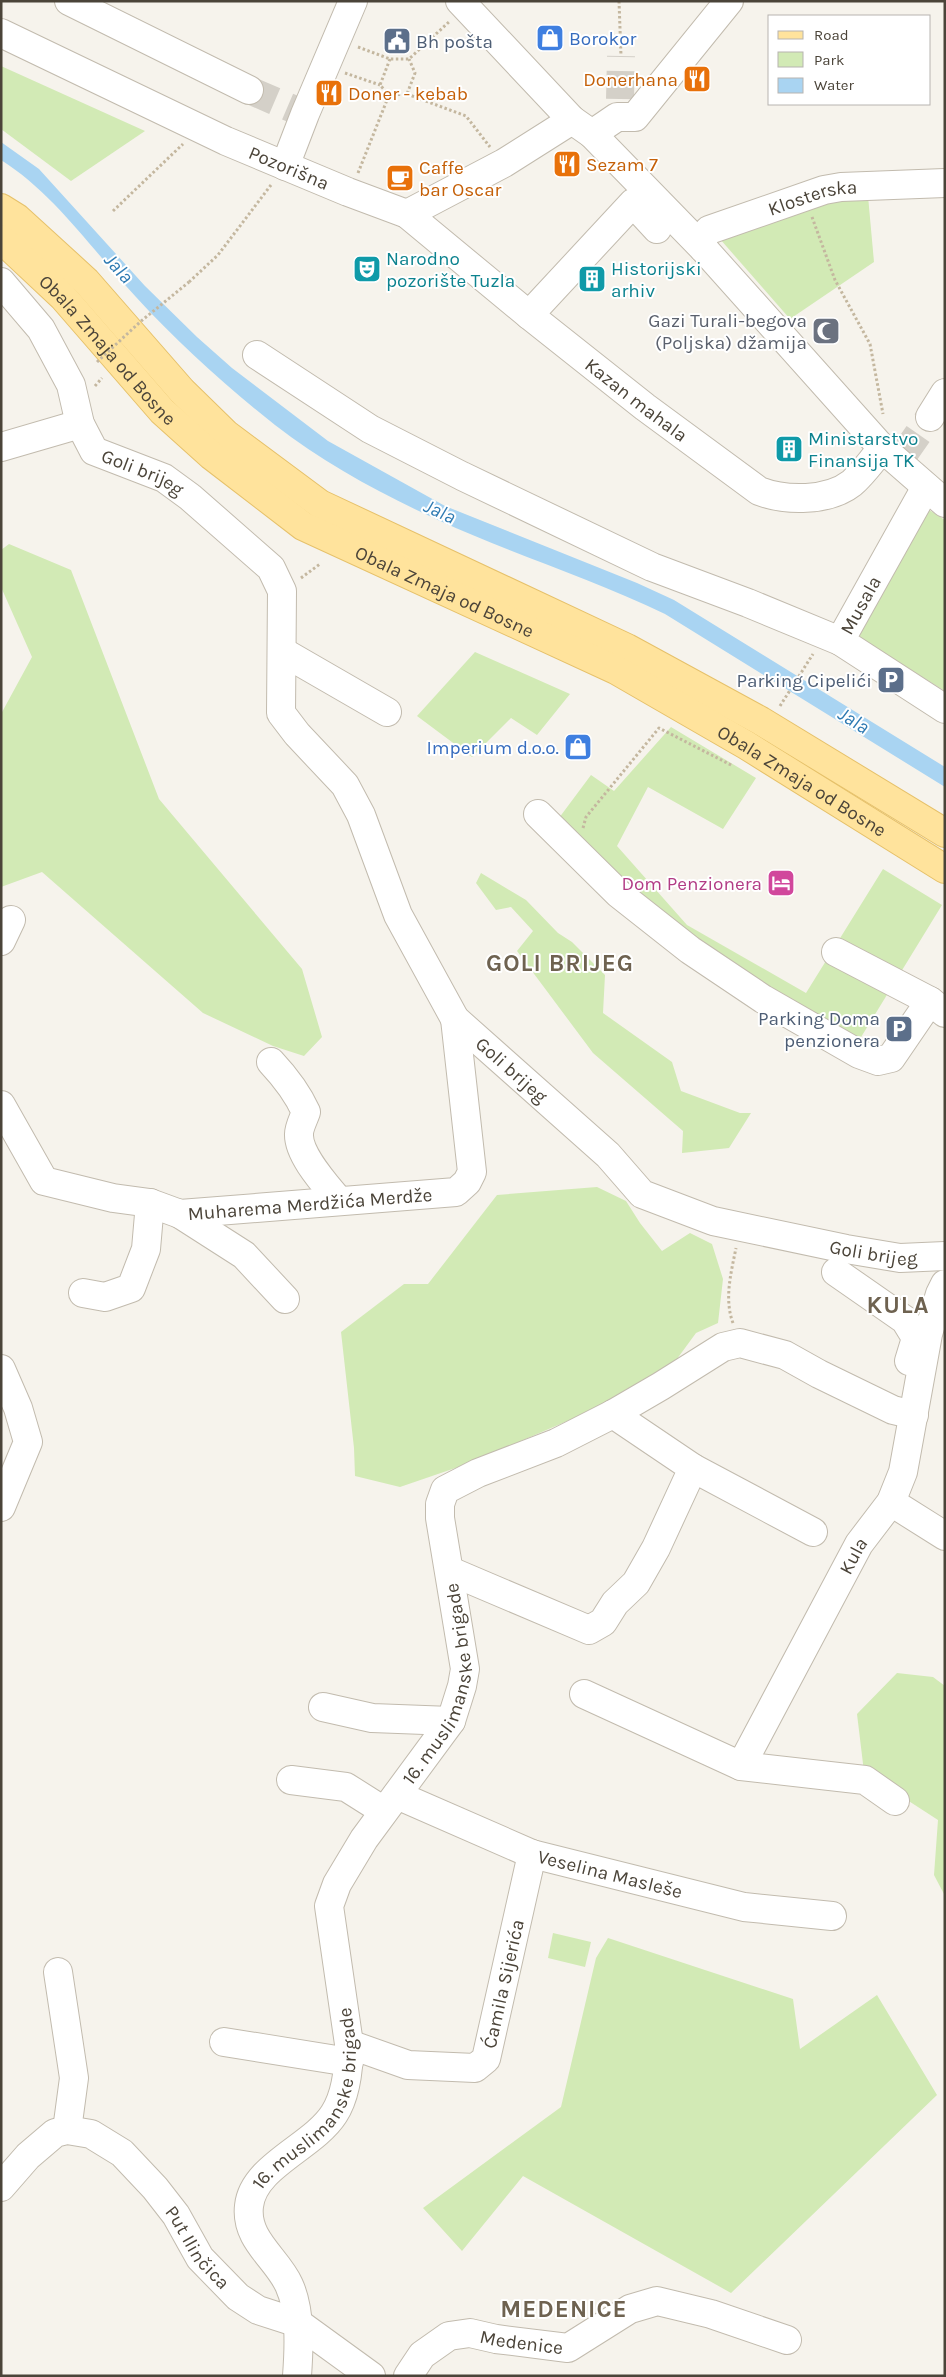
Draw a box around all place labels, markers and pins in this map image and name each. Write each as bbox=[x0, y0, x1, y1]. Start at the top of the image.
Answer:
shop icon: Borokor bbox=[535, 23, 565, 53]
public building icon: Bh pošta bbox=[382, 26, 412, 56]
place label: Borokor bbox=[569, 28, 637, 50]
place label: Bh pošta bbox=[416, 31, 493, 53]
restaurant icon: Donerhana bbox=[682, 64, 712, 94]
place label: Donerhana bbox=[583, 69, 678, 91]
restaurant icon: Doner - kebab bbox=[314, 78, 344, 108]
place label: Doner - kebab bbox=[348, 83, 468, 105]
restaurant icon: Sezam 7 bbox=[552, 149, 582, 179]
place label: Sezam 7 bbox=[586, 154, 658, 176]
place label: Caffe bar Oscar bbox=[419, 157, 502, 201]
cafe icon: Caffe bar Oscar bbox=[385, 163, 415, 193]
place label: Narodno pozorište Tuzla bbox=[386, 248, 515, 292]
theatre icon: Narodno pozorište Tuzla bbox=[352, 254, 382, 284]
place label: Historijski arhiv bbox=[611, 258, 702, 302]
building icon: Historijski arhiv bbox=[577, 264, 607, 294]
place label: Gazi Turali-begova (Poljska) džamija bbox=[648, 310, 807, 354]
mosque icon: Gazi Turali-begova (Poljska) džamija bbox=[811, 316, 841, 346]
place label: Ministarstvo Finansija TK bbox=[808, 428, 918, 472]
building icon: Ministarstvo Finansija TK bbox=[774, 434, 804, 464]
parking icon: Parking Cipelići bbox=[876, 665, 906, 695]
place label: Parking Cipelići bbox=[736, 670, 872, 692]
shop icon: Imperium d.o.o. bbox=[563, 732, 593, 762]
place label: Imperium d.o.o. bbox=[427, 737, 559, 759]
hotel icon: Dom Penzionera bbox=[766, 868, 796, 898]
place label: Dom Penzionera bbox=[621, 873, 762, 895]
place label: Parking Doma penzionera bbox=[758, 1008, 880, 1052]
parking icon: Parking Doma penzionera bbox=[884, 1014, 914, 1044]

